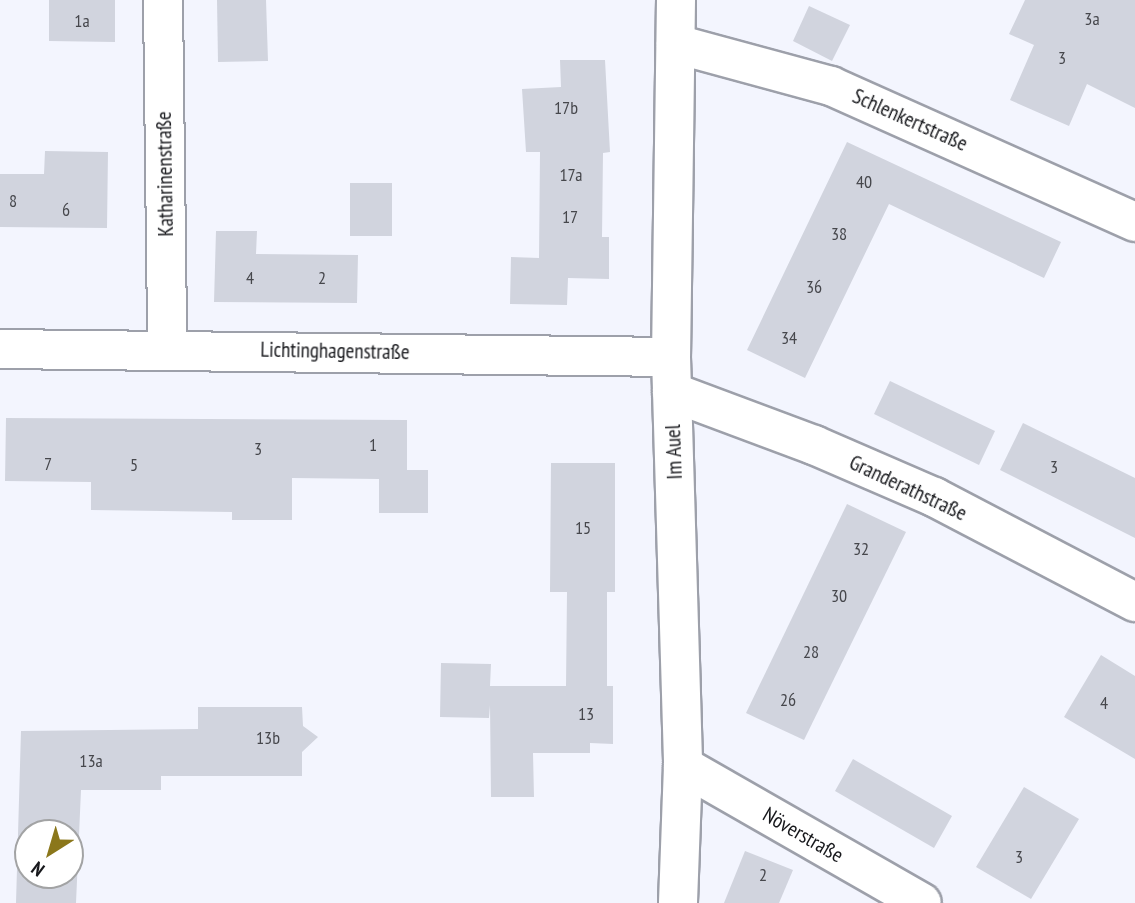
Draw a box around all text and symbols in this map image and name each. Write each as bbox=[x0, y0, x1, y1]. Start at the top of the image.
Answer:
house number: 3a bbox=[1084, 8, 1100, 30]
house number: 1a bbox=[74, 10, 90, 32]
house number: 3 bbox=[1058, 47, 1066, 69]
street label: Schlenkertstraße bbox=[849, 83, 971, 157]
house number: 17b bbox=[554, 97, 578, 119]
street label: Katharinenstraße bbox=[151, 111, 179, 237]
house number: 17a bbox=[559, 164, 583, 186]
house number: 40 bbox=[856, 171, 872, 193]
house number: 8 bbox=[9, 190, 17, 212]
house number: 6 bbox=[62, 199, 70, 221]
house number: 17 bbox=[562, 206, 578, 228]
house number: 38 bbox=[831, 223, 847, 245]
house number: 4 bbox=[246, 267, 254, 289]
house number: 2 bbox=[318, 267, 326, 289]
house number: 36 bbox=[806, 276, 822, 298]
house number: 34 bbox=[781, 327, 797, 349]
street label: Lichtinghagenstraße bbox=[260, 337, 410, 365]
street label: Im Auel bbox=[660, 424, 688, 480]
house number: 1 bbox=[369, 434, 377, 456]
house number: 3 bbox=[254, 438, 262, 460]
street label: Granderathstraße bbox=[845, 450, 971, 526]
house number: 7 bbox=[44, 453, 52, 475]
house number: 5 bbox=[130, 454, 138, 476]
house number: 3 bbox=[1050, 456, 1058, 478]
house number: 15 bbox=[575, 517, 591, 539]
house number: 32 bbox=[853, 538, 869, 560]
house number: 30 bbox=[831, 585, 847, 607]
house number: 28 bbox=[803, 641, 819, 663]
house number: 26 bbox=[780, 689, 796, 711]
house number: 4 bbox=[1100, 692, 1108, 714]
house number: 13 bbox=[578, 703, 594, 725]
house number: 13b bbox=[256, 727, 280, 749]
house number: 13a bbox=[79, 750, 103, 772]
street label: Növerstraße bbox=[758, 802, 848, 868]
north arrow bbox=[14, 819, 84, 889]
house number: 3 bbox=[1015, 846, 1023, 868]
text: N bbox=[26, 857, 49, 882]
house number: 2 bbox=[759, 864, 767, 886]

